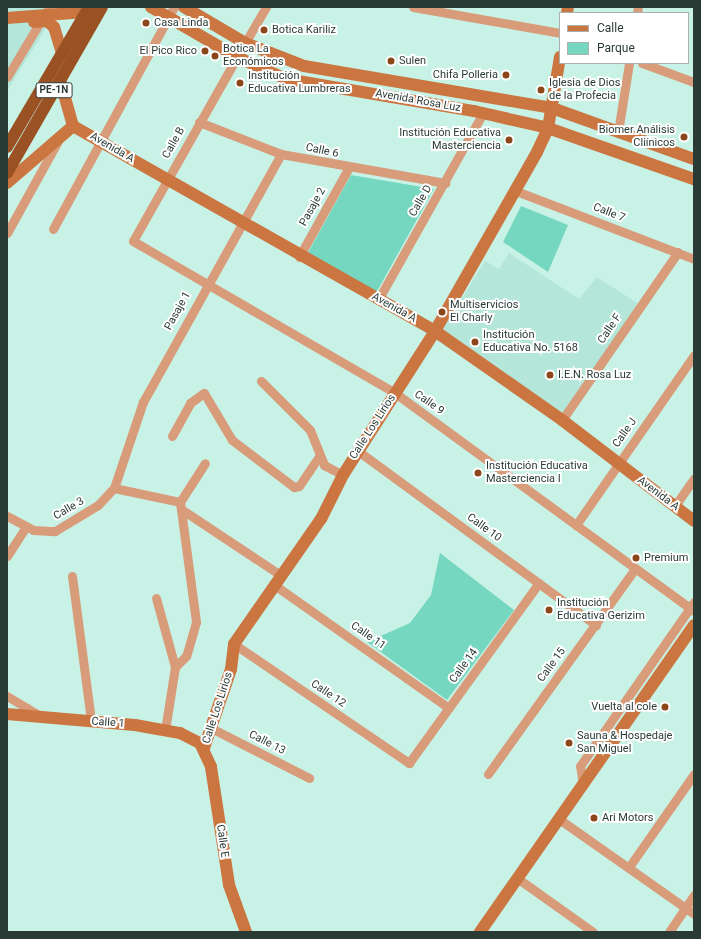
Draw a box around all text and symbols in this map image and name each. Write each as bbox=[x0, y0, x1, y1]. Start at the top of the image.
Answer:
legend bbox=[559, 12, 689, 64]
place label: Casa Linda bbox=[154, 16, 208, 30]
marker: Casa Linda bbox=[141, 18, 151, 28]
text: Calle bbox=[597, 21, 624, 35]
place label: Botica Kariliz bbox=[272, 23, 336, 37]
marker: Botica Kariliz bbox=[259, 25, 269, 35]
text: Parque bbox=[597, 41, 635, 55]
place label: Botica La Económicos bbox=[223, 43, 284, 69]
place label: El Pico Rico bbox=[139, 44, 197, 58]
marker: El Pico Rico bbox=[200, 46, 210, 56]
marker: Botica La Económicos bbox=[210, 51, 220, 61]
place label: Sulen bbox=[399, 54, 426, 68]
marker: Sulen bbox=[386, 56, 396, 66]
place label: Chifa Polleria bbox=[433, 68, 498, 82]
place label: Institución Educativa Lumbreras bbox=[248, 70, 351, 96]
marker: Chifa Polleria bbox=[501, 70, 511, 80]
place label: Iglesia de Dios de la Profecia bbox=[549, 77, 620, 103]
marker: Institución Educativa Lumbreras bbox=[235, 78, 245, 88]
road number: PE-1N bbox=[35, 82, 73, 98]
marker: Iglesia de Dios de la Profecia bbox=[536, 85, 546, 95]
street label: Avenida Rosa Luz bbox=[374, 87, 462, 115]
place label: Biomer Análisis Cliínicos bbox=[599, 124, 675, 150]
street label: Calle B bbox=[160, 125, 188, 161]
place label: Institución Educativa Masterciencia bbox=[399, 127, 501, 153]
street label: Avenida A bbox=[88, 130, 136, 166]
marker: Biomer Análisis Cliínicos bbox=[678, 131, 690, 143]
marker: Institución Educativa Masterciencia bbox=[504, 135, 514, 145]
street label: Calle 6 bbox=[304, 141, 340, 161]
street label: Calle D bbox=[407, 183, 435, 219]
street label: Pasaje 2 bbox=[297, 185, 329, 229]
street label: Calle 7 bbox=[591, 201, 627, 225]
street label: Pasaje 1 bbox=[162, 289, 194, 333]
street label: Avenida A bbox=[369, 290, 419, 326]
place label: Multiservicios El Charly bbox=[450, 299, 518, 325]
marker: Multiservicios El Charly bbox=[437, 307, 447, 317]
street label: Calle F bbox=[595, 312, 625, 346]
place label: Institución Educativa No. 5168 bbox=[483, 329, 578, 355]
marker: Institución Educativa No. 5168 bbox=[470, 337, 480, 347]
place label: I.E.N. Rosa Luz bbox=[558, 368, 631, 382]
marker: I.E.N. Rosa Luz bbox=[545, 370, 555, 380]
street label: Calle 9 bbox=[412, 388, 446, 418]
street label: Calle Los Lirios bbox=[347, 392, 399, 462]
street label: Calle J bbox=[610, 416, 640, 450]
place label: Institución Educativa Masterciencia I bbox=[486, 460, 588, 486]
marker: Institución Educativa Masterciencia I bbox=[473, 468, 483, 478]
street label: Avenida A bbox=[635, 474, 681, 514]
street label: Calle 3 bbox=[51, 495, 87, 523]
street label: Calle 10 bbox=[464, 511, 504, 545]
place label: Premium bbox=[644, 551, 688, 565]
marker: Premium bbox=[631, 553, 641, 563]
place label: Institución Educativa Gerizim bbox=[557, 597, 645, 623]
marker: Institución Educativa Gerizim bbox=[544, 605, 554, 615]
street label: Calle 11 bbox=[348, 619, 388, 653]
street label: Calle 15 bbox=[535, 645, 569, 685]
street label: Calle 14 bbox=[447, 646, 481, 686]
street label: Calle Los Lirios bbox=[200, 670, 236, 746]
street label: Calle 12 bbox=[308, 678, 348, 710]
place label: Vuelta al cole bbox=[591, 700, 657, 714]
marker: Vuelta al cole bbox=[660, 702, 670, 712]
street label: Calle 1 bbox=[91, 715, 125, 731]
street label: Calle 13 bbox=[246, 728, 288, 758]
place label: Sauna & Hospedaje San Miguel bbox=[577, 730, 672, 756]
marker: Sauna & Hospedaje San Miguel bbox=[564, 738, 574, 748]
place label: Ari Motors bbox=[602, 811, 653, 825]
marker: Ari Motors bbox=[589, 813, 599, 823]
street label: Calle E bbox=[213, 824, 231, 858]

